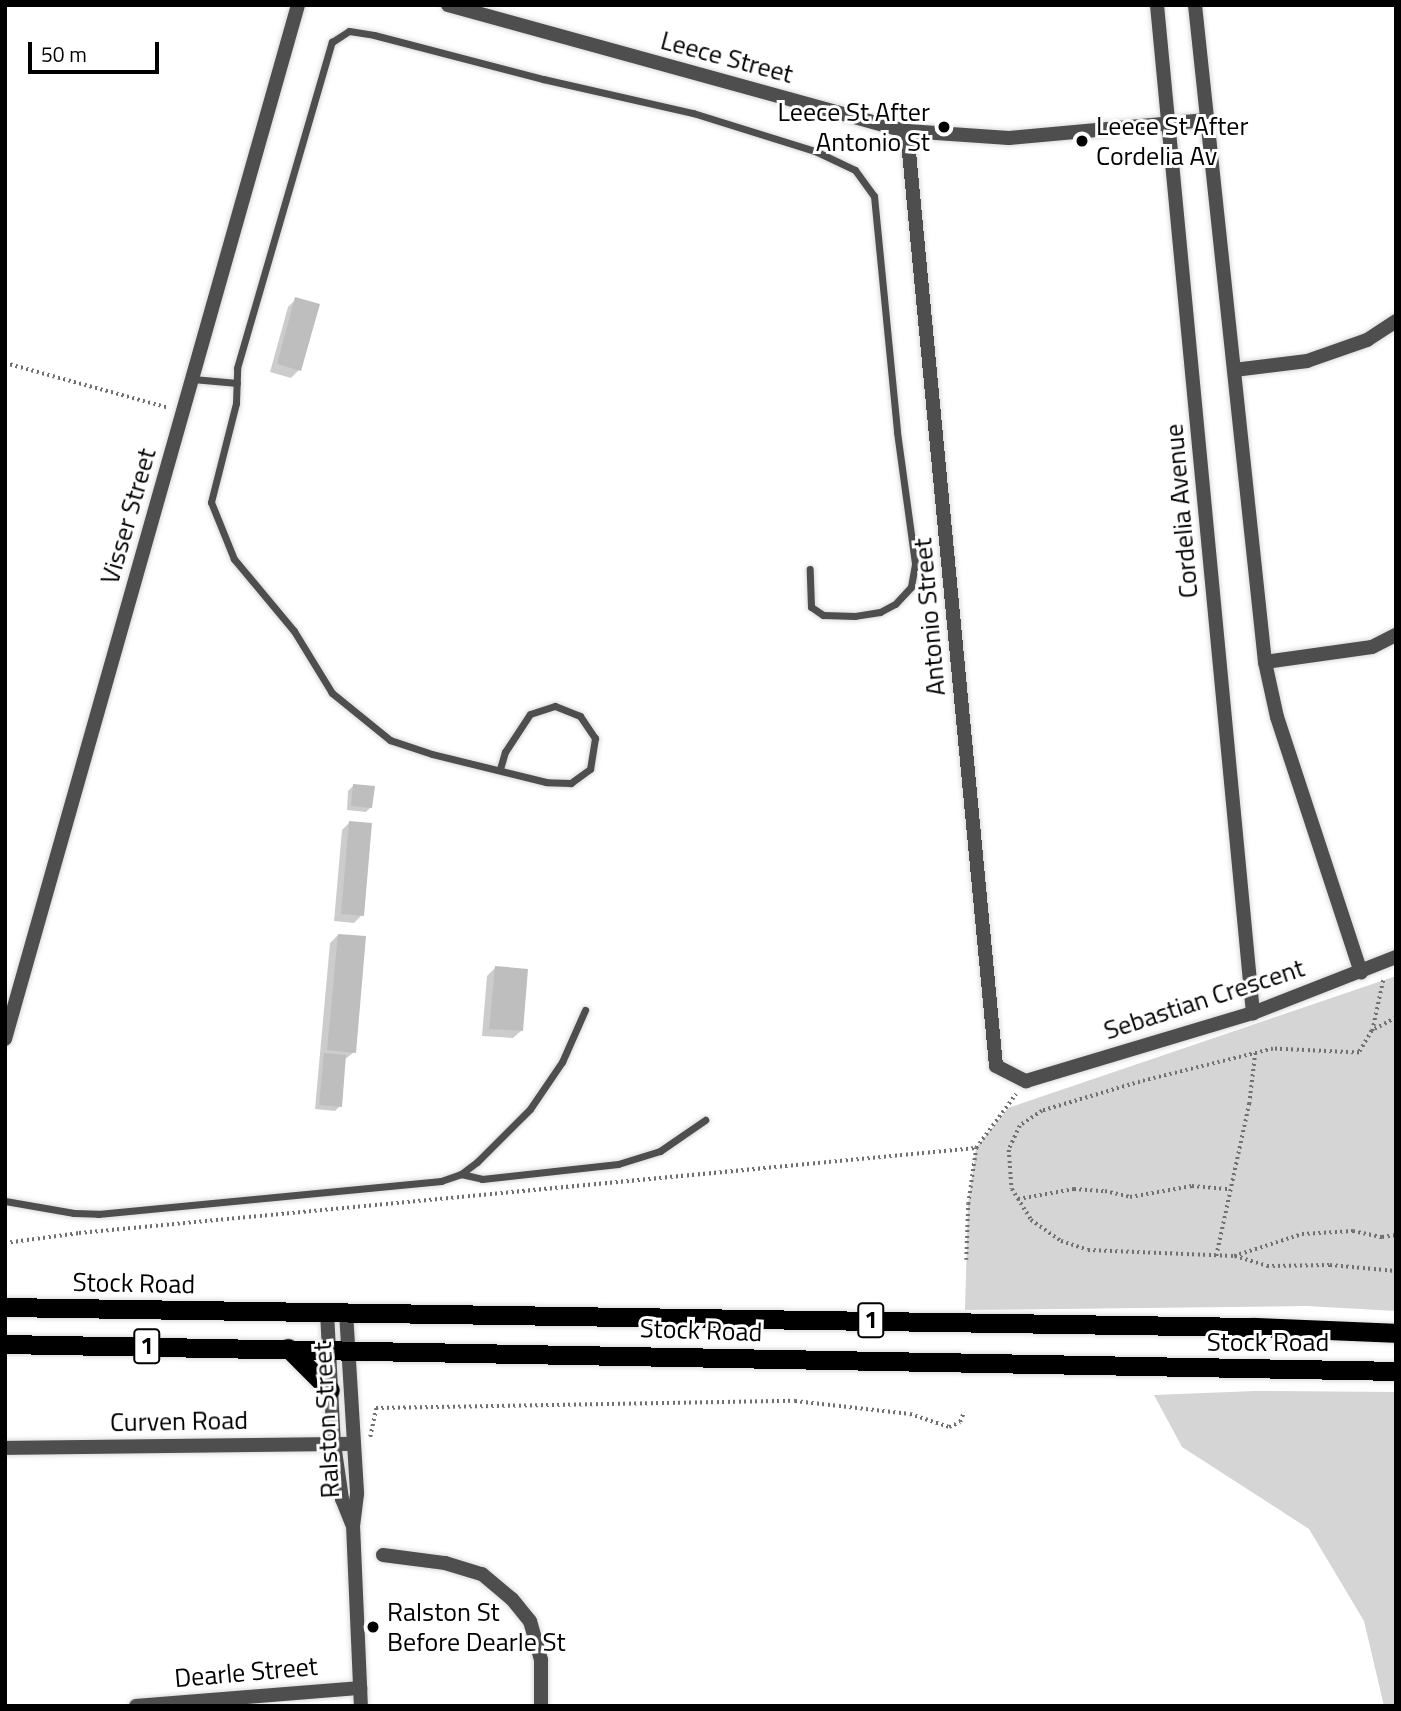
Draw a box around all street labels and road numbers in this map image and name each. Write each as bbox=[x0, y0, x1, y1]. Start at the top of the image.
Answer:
street label: Leece Street bbox=[657, 24, 797, 90]
street label: Cordelia Avenue bbox=[1158, 423, 1204, 599]
street label: Visser Street bbox=[94, 444, 162, 588]
street label: Antonio Street bbox=[907, 537, 951, 697]
street label: Sebastian Crescent bbox=[1100, 952, 1308, 1046]
street label: Stock Road bbox=[72, 1266, 196, 1300]
road number: 1 bbox=[857, 1300, 885, 1340]
street label: Stock Road bbox=[639, 1312, 763, 1348]
road number: 1 bbox=[133, 1326, 161, 1366]
street label: Stock Road bbox=[1207, 1326, 1329, 1358]
street label: Ralston Street bbox=[306, 1341, 346, 1499]
street label: Curven Road bbox=[110, 1404, 248, 1438]
street label: Dearle Street bbox=[173, 1650, 319, 1694]

